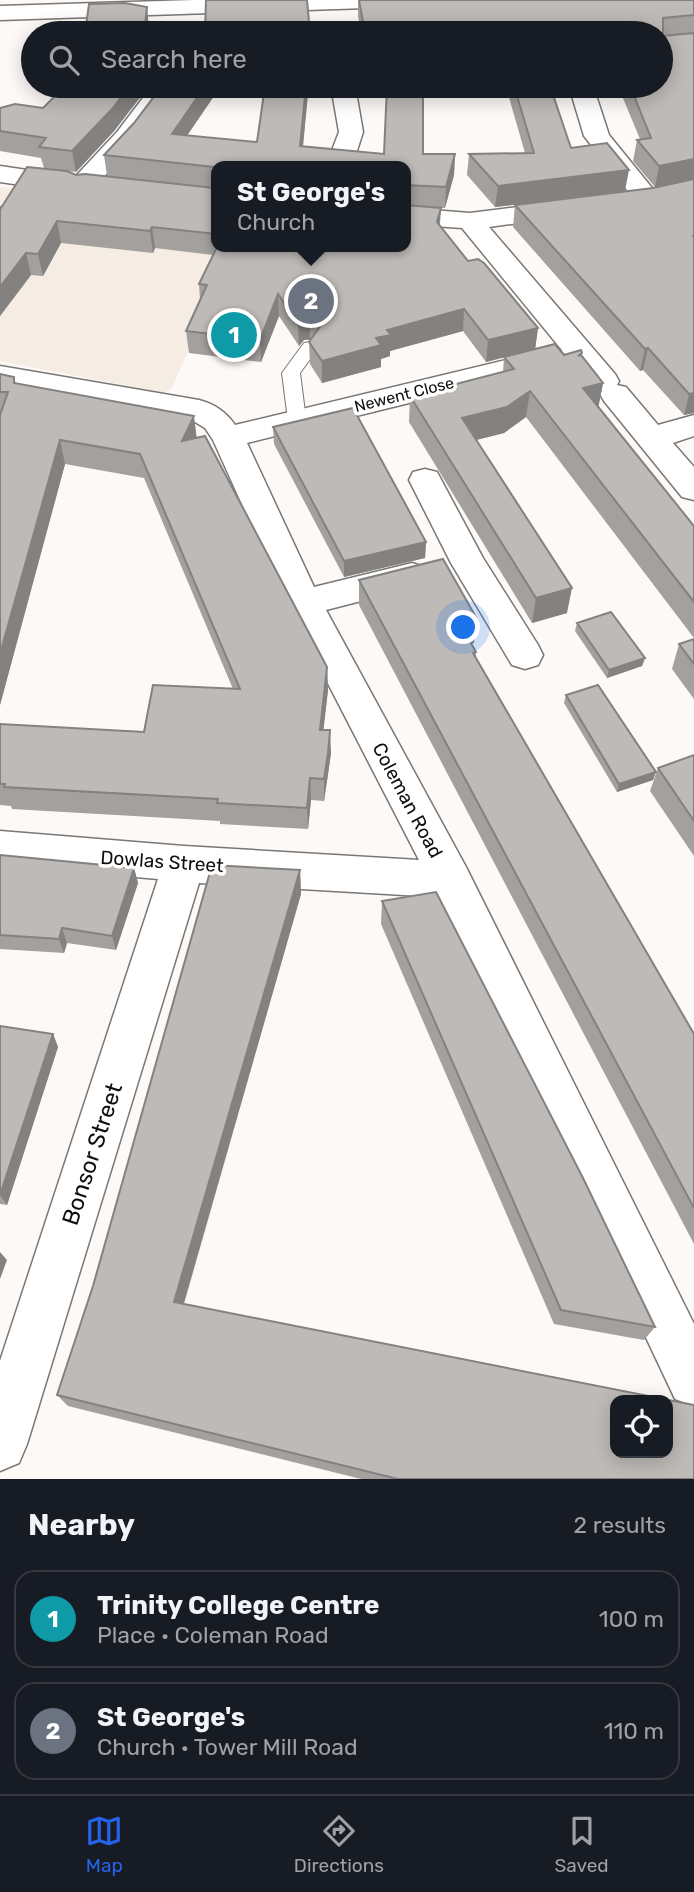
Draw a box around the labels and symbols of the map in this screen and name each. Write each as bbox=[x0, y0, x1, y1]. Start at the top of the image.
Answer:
pin: 2 bbox=[288, 275, 334, 327]
pin: 1 bbox=[211, 309, 257, 361]
street label: Newent Close bbox=[352, 373, 456, 416]
your location bbox=[446, 610, 480, 644]
street label: Coleman Road bbox=[367, 739, 448, 862]
street label: Dowlas Street bbox=[100, 846, 225, 877]
street label: Bonsor Street bbox=[56, 1079, 128, 1229]

